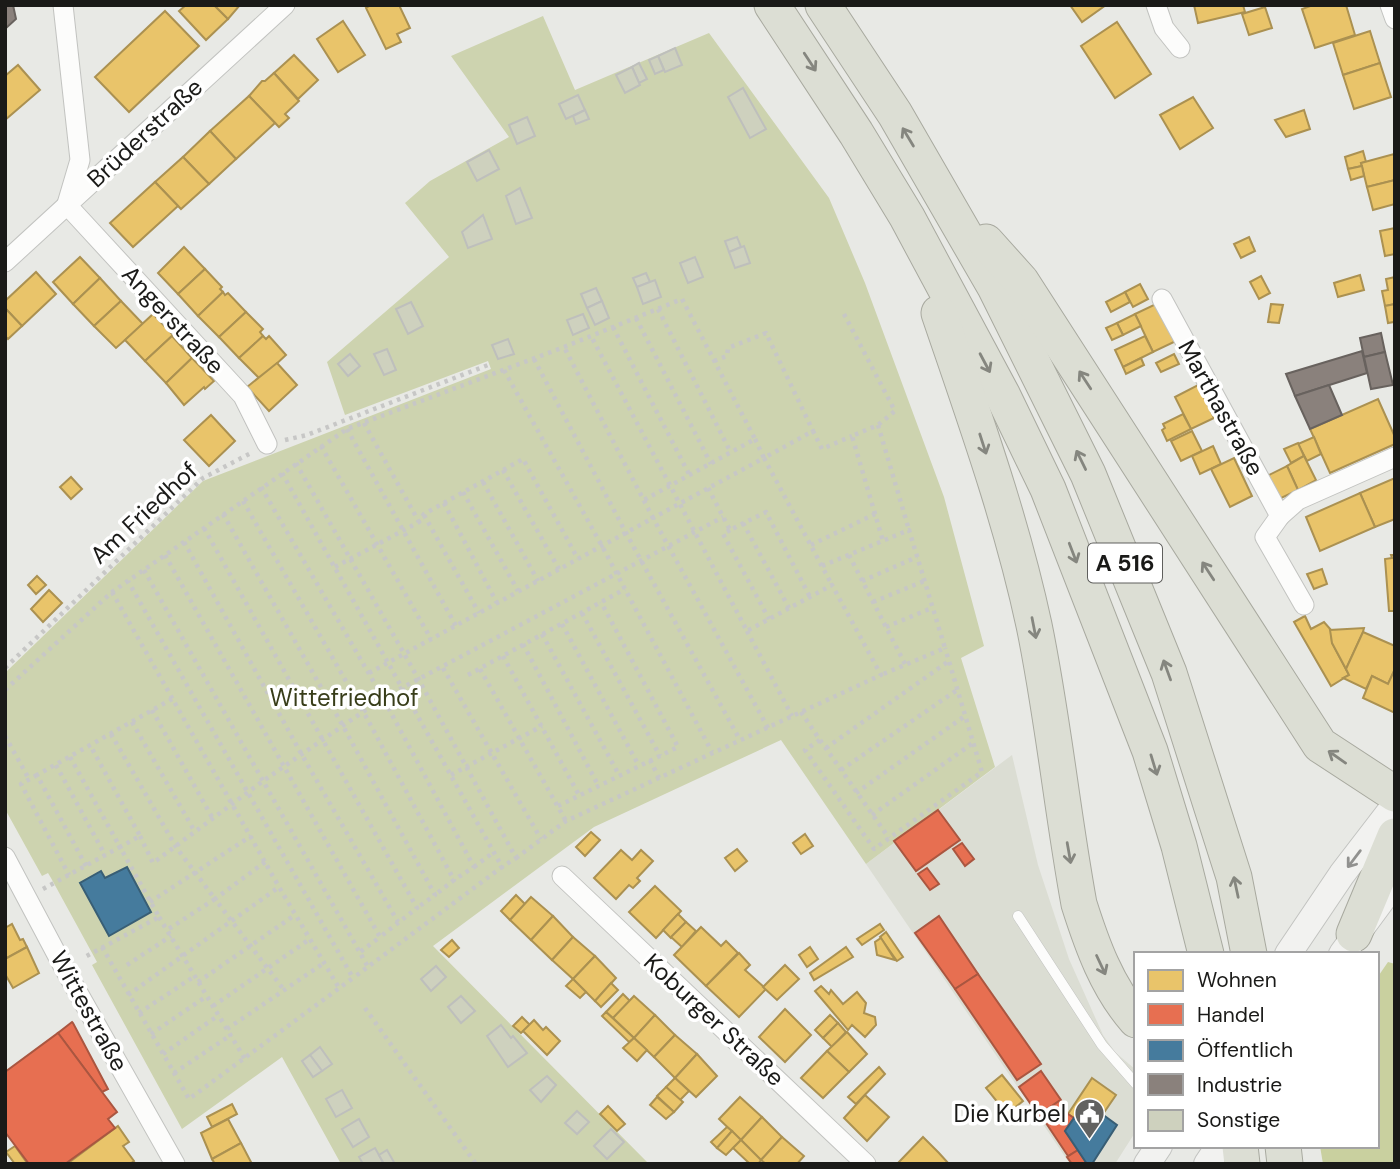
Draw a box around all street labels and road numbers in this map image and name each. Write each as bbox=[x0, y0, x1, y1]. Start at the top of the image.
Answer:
street label: Brüderstraße bbox=[80, 71, 209, 194]
street label: Angerstraße bbox=[115, 259, 231, 380]
street label: Marthastraße bbox=[1171, 334, 1271, 481]
street label: Am Friedhof bbox=[83, 455, 204, 570]
road number: A 516 bbox=[1088, 544, 1162, 582]
street label: Wittestraße bbox=[44, 945, 135, 1076]
street label: Koburger Straße bbox=[638, 947, 791, 1093]

